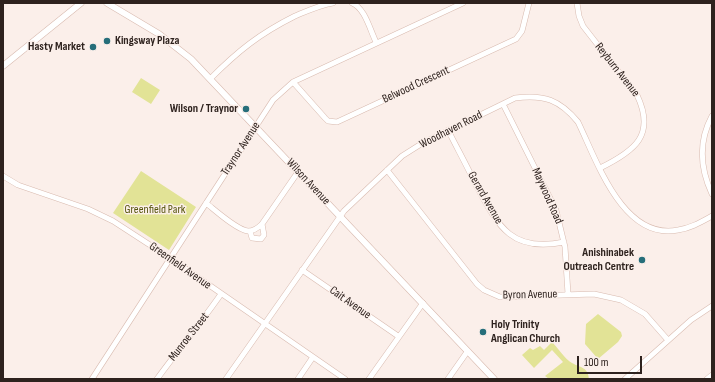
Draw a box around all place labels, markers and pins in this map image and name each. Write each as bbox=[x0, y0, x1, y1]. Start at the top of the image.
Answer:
place label: Kingsway Plaza bbox=[115, 34, 179, 48]
marker: Kingsway Plaza bbox=[102, 36, 112, 46]
place label: Hasty Market bbox=[28, 40, 85, 54]
marker: Hasty Market bbox=[88, 42, 98, 52]
place label: Wilson / Traynor bbox=[170, 102, 238, 116]
marker: Wilson / Traynor bbox=[241, 104, 251, 114]
place label: Anishinabek Outreach Centre bbox=[563, 246, 634, 274]
marker: Anishinabek Outreach Centre bbox=[637, 255, 647, 265]
place label: Holy Trinity Anglican Church bbox=[491, 318, 560, 346]
marker: Holy Trinity Anglican Church bbox=[478, 327, 488, 337]

